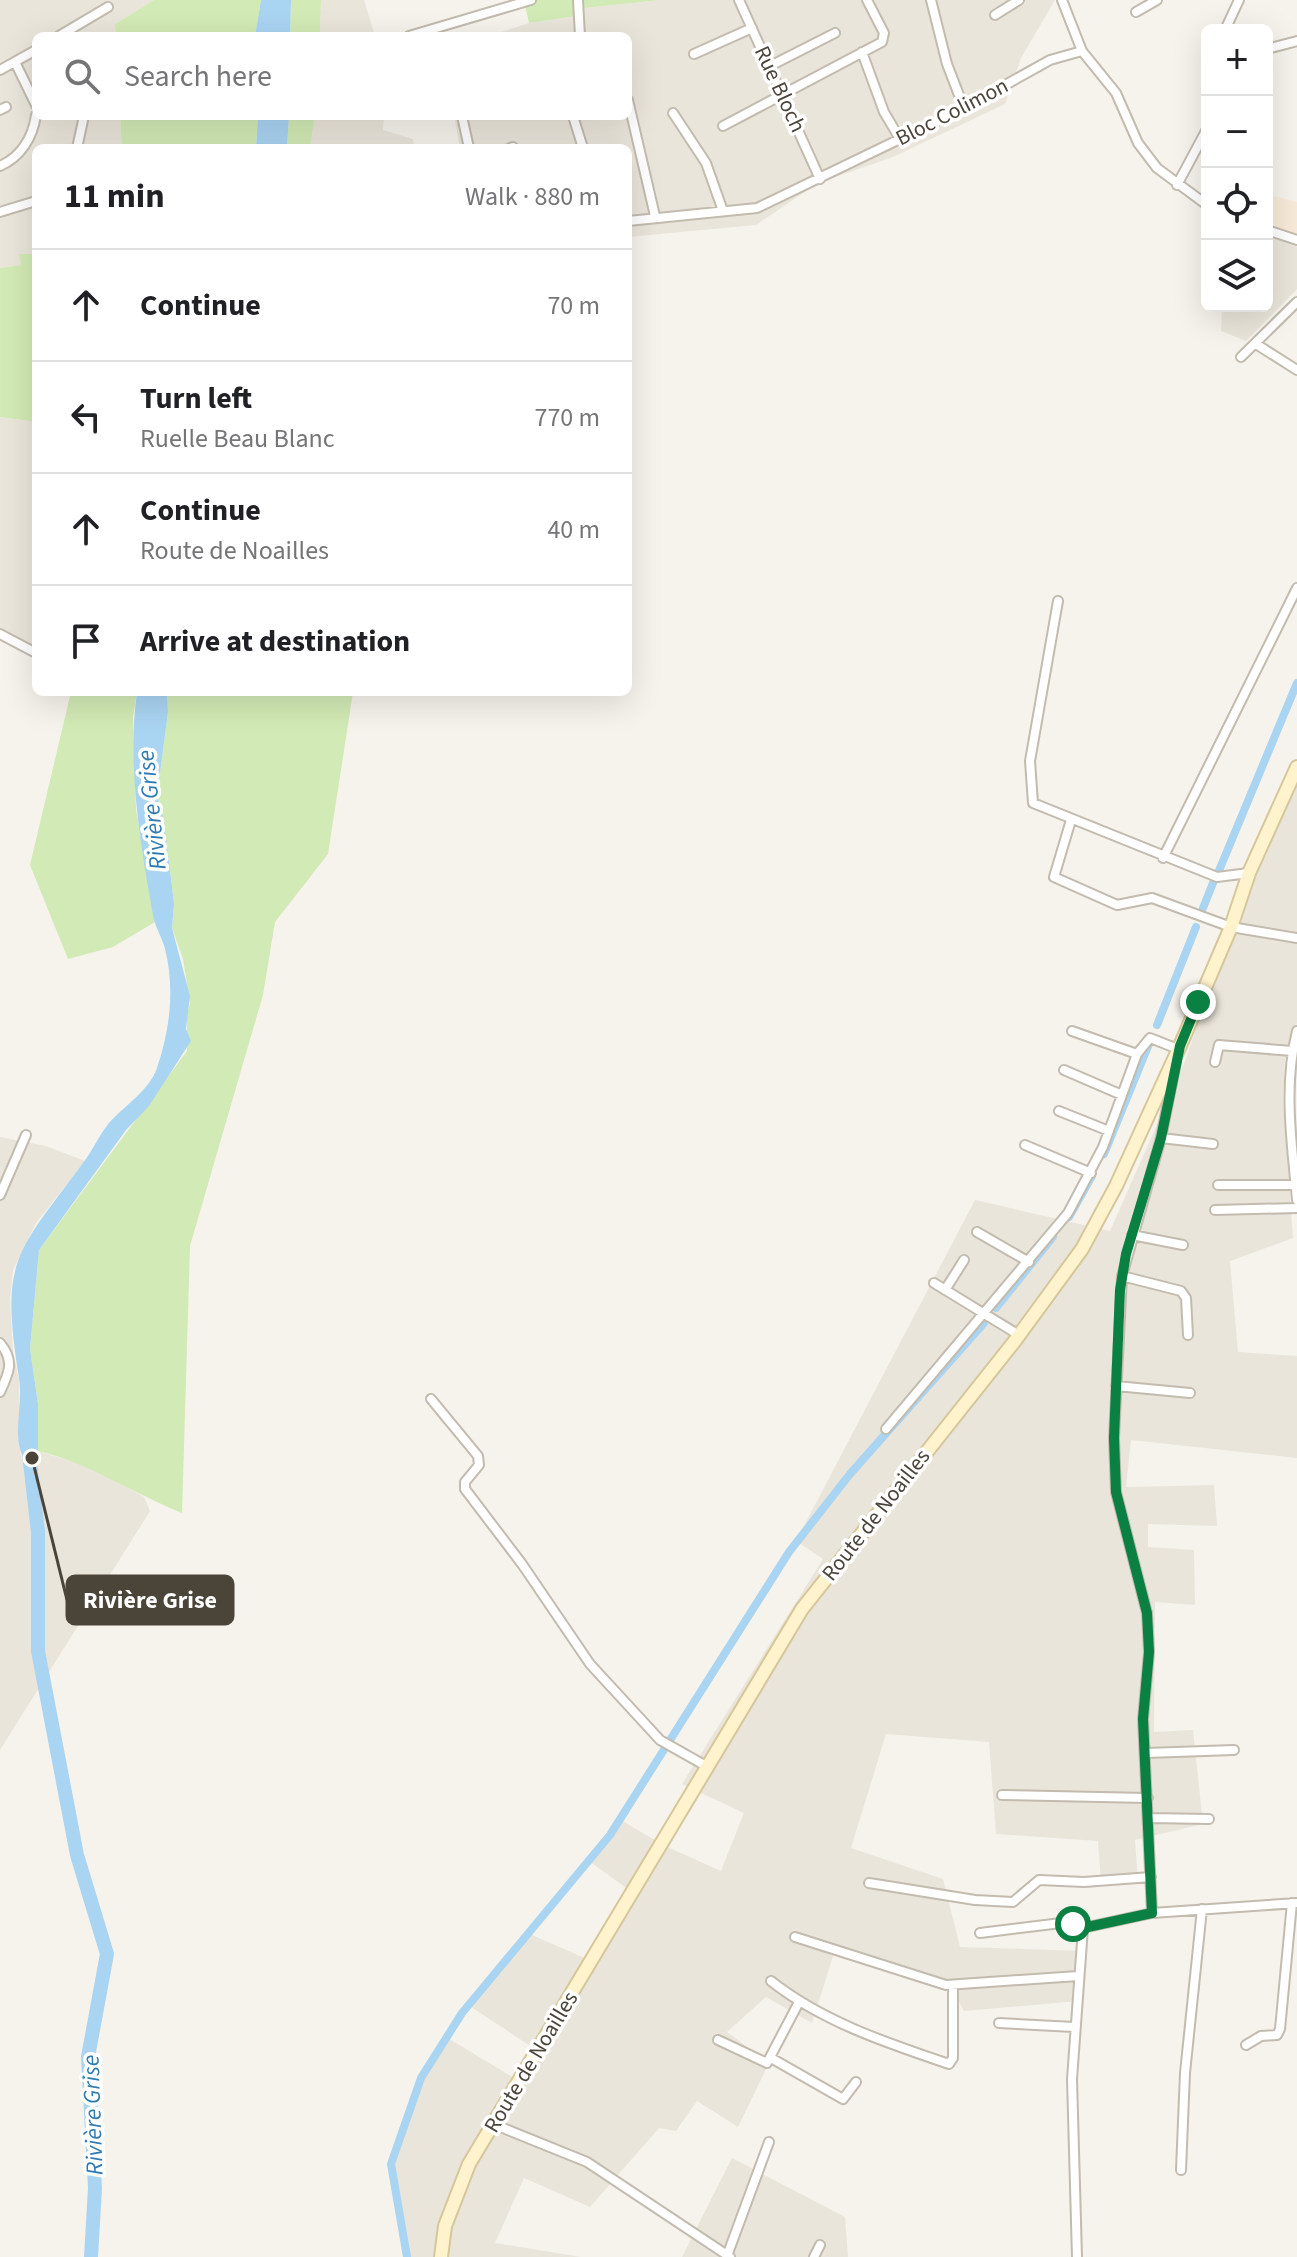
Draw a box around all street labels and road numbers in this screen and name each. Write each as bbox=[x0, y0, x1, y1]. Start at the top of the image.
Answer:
street label: Rue Bloch bbox=[746, 40, 814, 138]
street label: Bloc Colimon bbox=[890, 70, 1014, 154]
street label: Route de Noailles bbox=[814, 1442, 938, 1588]
street label: Route de Noailles bbox=[476, 1985, 586, 2139]

